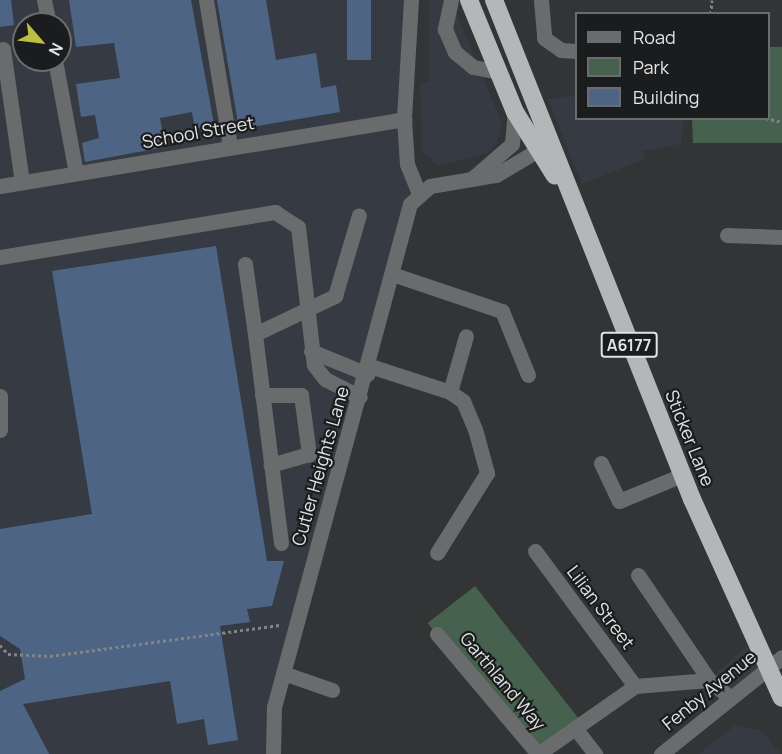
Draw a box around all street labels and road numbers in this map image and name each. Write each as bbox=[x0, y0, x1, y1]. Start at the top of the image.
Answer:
street label: School Street bbox=[140, 111, 256, 153]
road number: A6177 bbox=[600, 332, 658, 358]
street label: Cutler Heights Lane bbox=[287, 384, 353, 548]
street label: Sticker Lane bbox=[661, 387, 719, 489]
street label: Lilian Street bbox=[563, 561, 639, 653]
street label: Garthland Way bbox=[456, 628, 550, 734]
street label: Fenby Avenue bbox=[658, 646, 760, 734]

